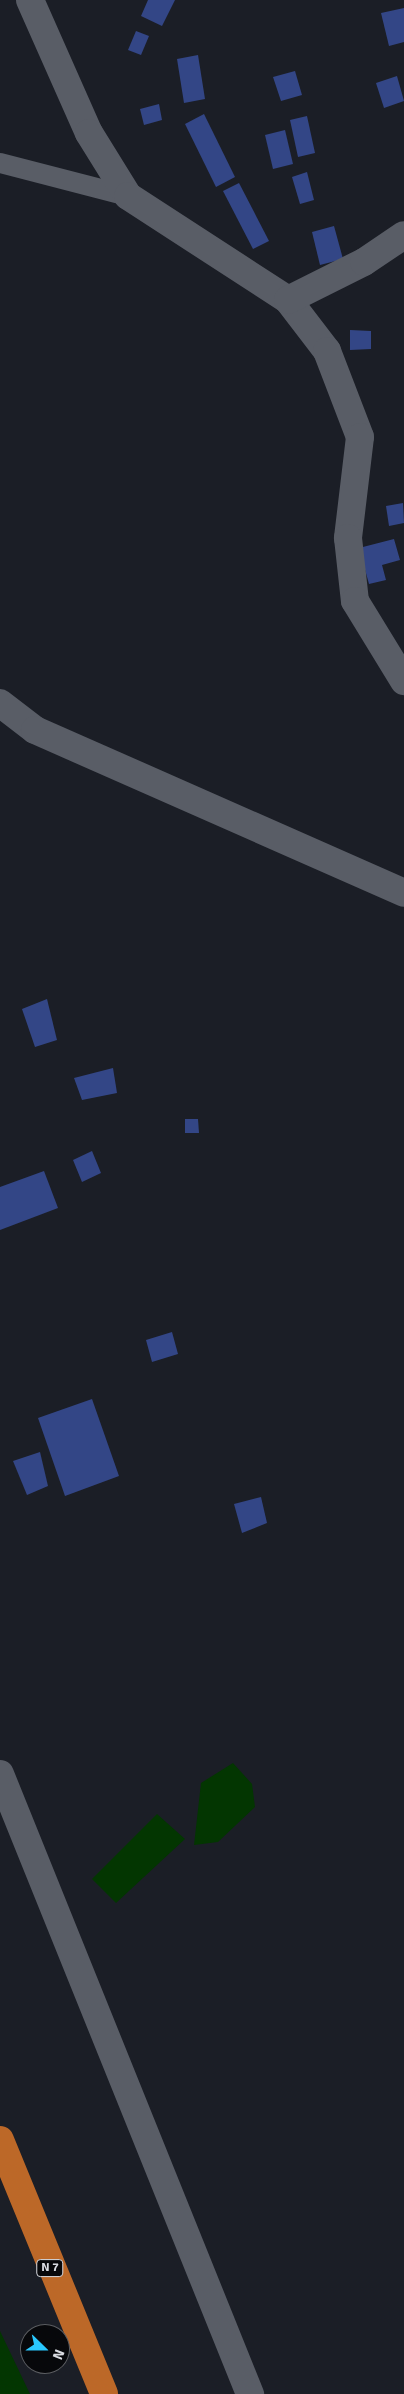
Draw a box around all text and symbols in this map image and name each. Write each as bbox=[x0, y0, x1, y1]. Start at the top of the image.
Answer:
road number: N 7 bbox=[36, 2258, 64, 2278]
north arrow bbox=[20, 2324, 70, 2374]
text: N bbox=[49, 2347, 68, 2362]

